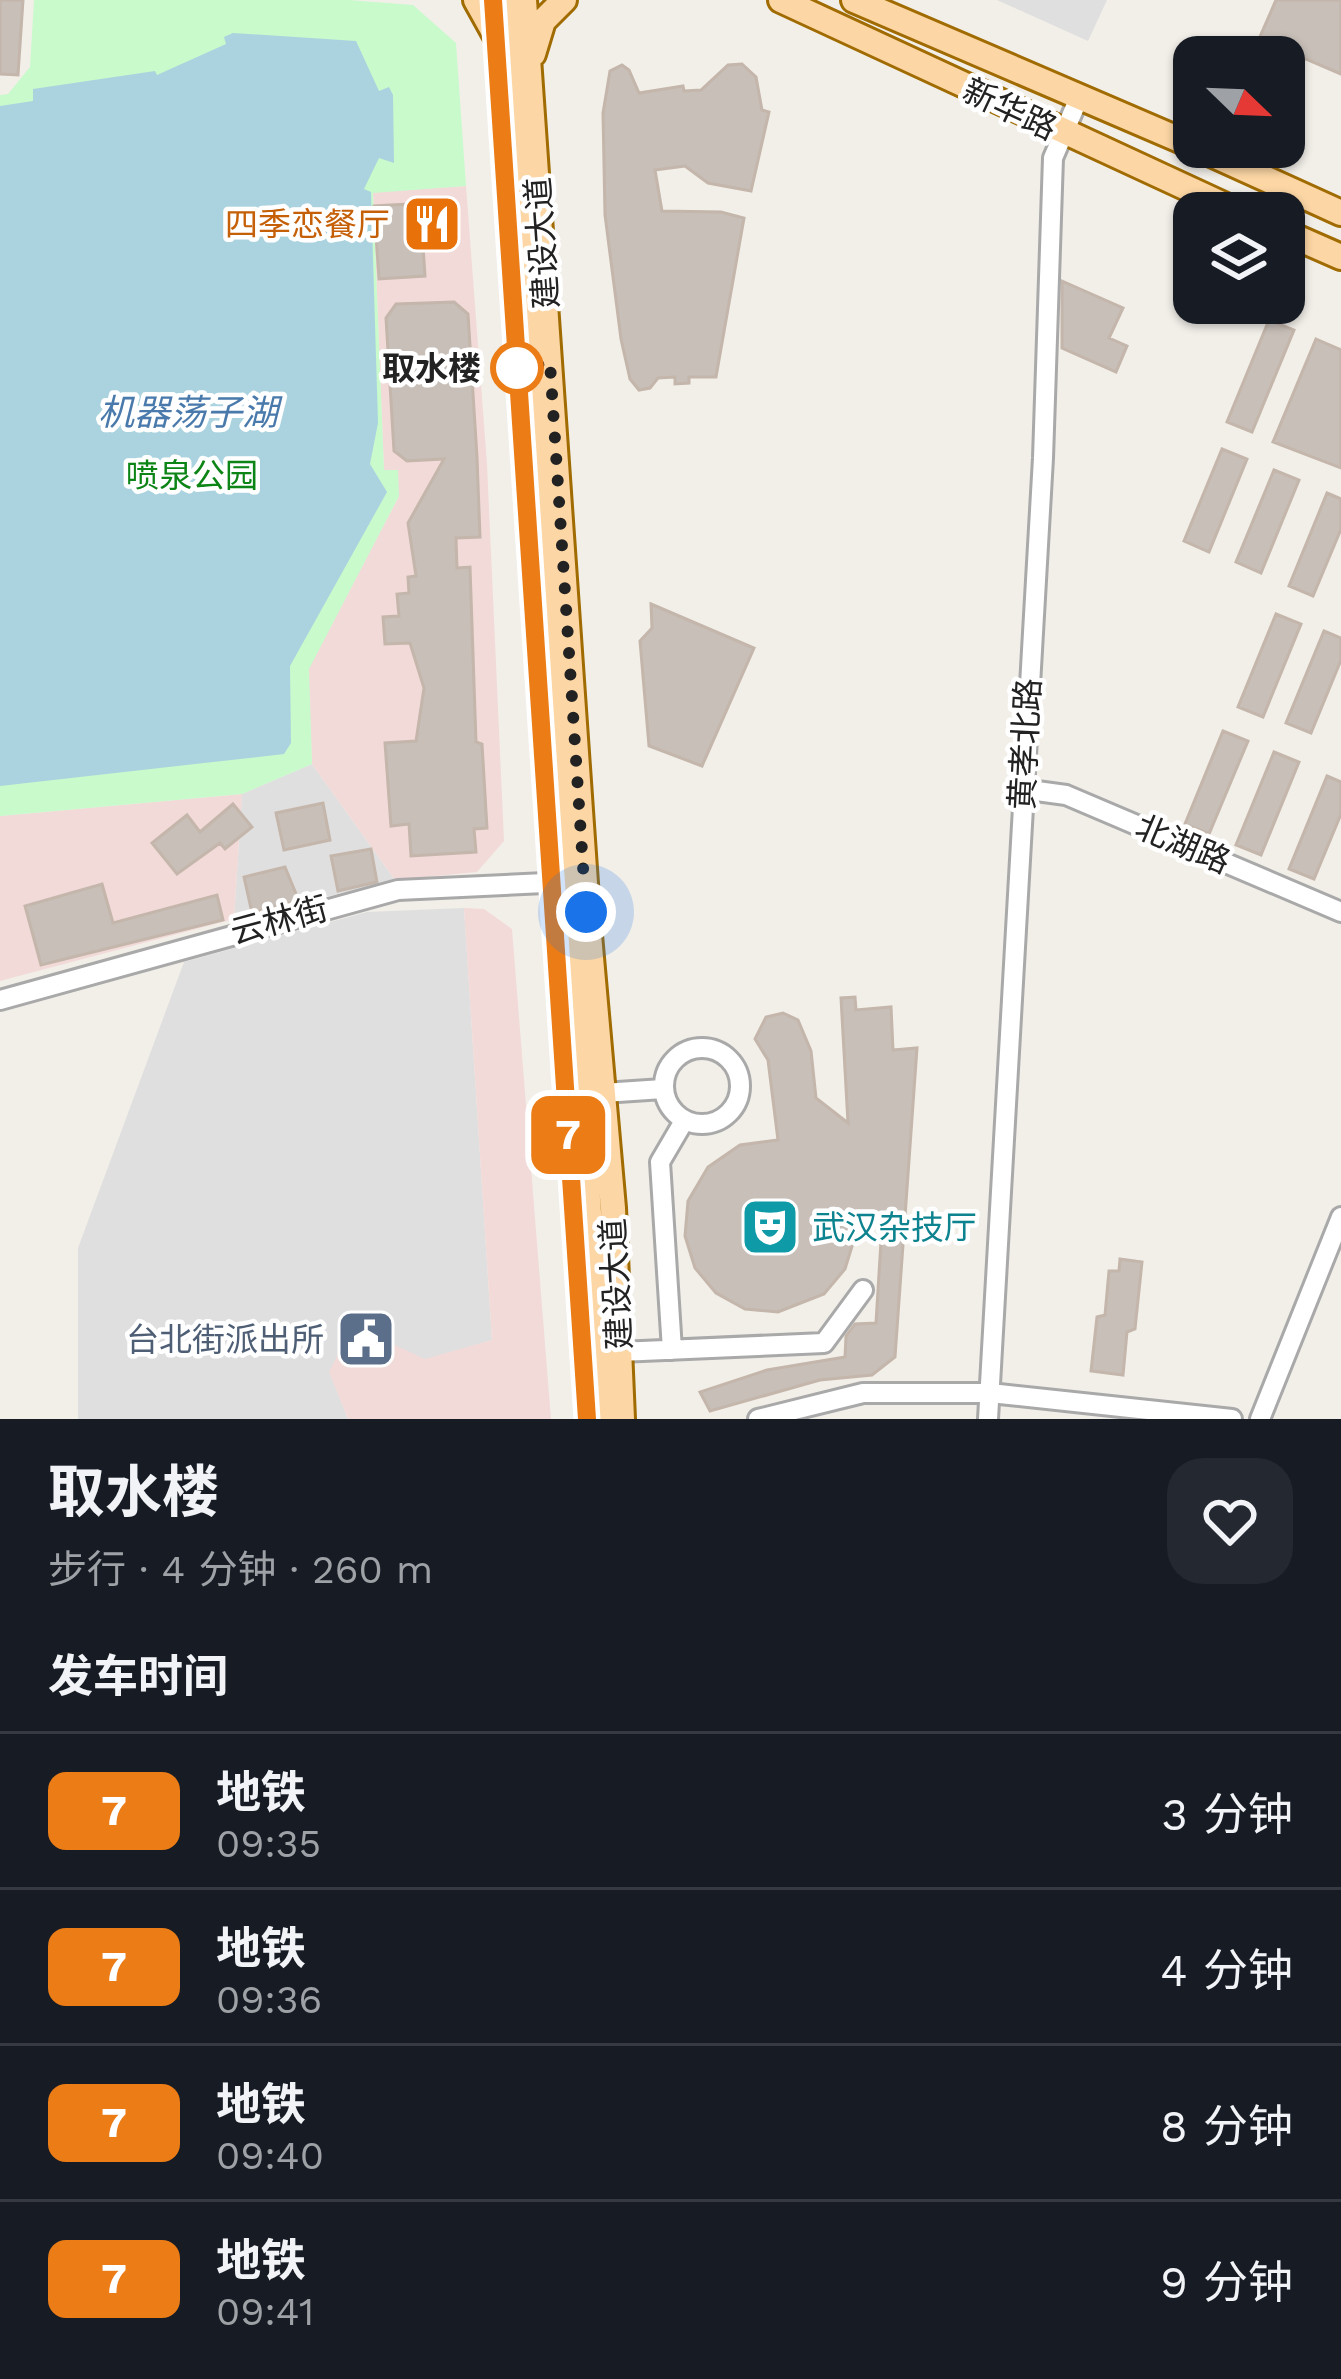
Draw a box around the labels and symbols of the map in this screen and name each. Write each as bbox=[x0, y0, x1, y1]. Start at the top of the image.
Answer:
north arrow bbox=[1173, 36, 1305, 168]
street label: 新华路 bbox=[957, 70, 1063, 148]
street label: 建设大道 bbox=[518, 176, 566, 310]
restaurant icon: 四季恋餐厅 bbox=[401, 193, 463, 255]
place label: 四季恋餐厅 bbox=[225, 205, 390, 244]
marker: 取水楼 bbox=[492, 343, 542, 393]
place label: 取水楼 bbox=[382, 349, 481, 388]
water label: 机器荡子湖 bbox=[98, 392, 283, 434]
park label: 喷泉公园 bbox=[126, 456, 258, 495]
street label: 黄孝北路 bbox=[1002, 677, 1048, 811]
street label: 北湖路 bbox=[1130, 807, 1236, 881]
your location bbox=[556, 882, 616, 942]
street label: 云林街 bbox=[226, 888, 332, 952]
line badge: 7 bbox=[529, 1096, 607, 1174]
theatre icon: 武汉杂技厅 bbox=[739, 1196, 801, 1258]
place label: 武汉杂技厅 bbox=[812, 1208, 977, 1247]
street label: 建设大道 bbox=[593, 1217, 639, 1351]
public building icon: 台北街派出所 bbox=[335, 1308, 397, 1370]
place label: 台北街派出所 bbox=[126, 1320, 324, 1359]

